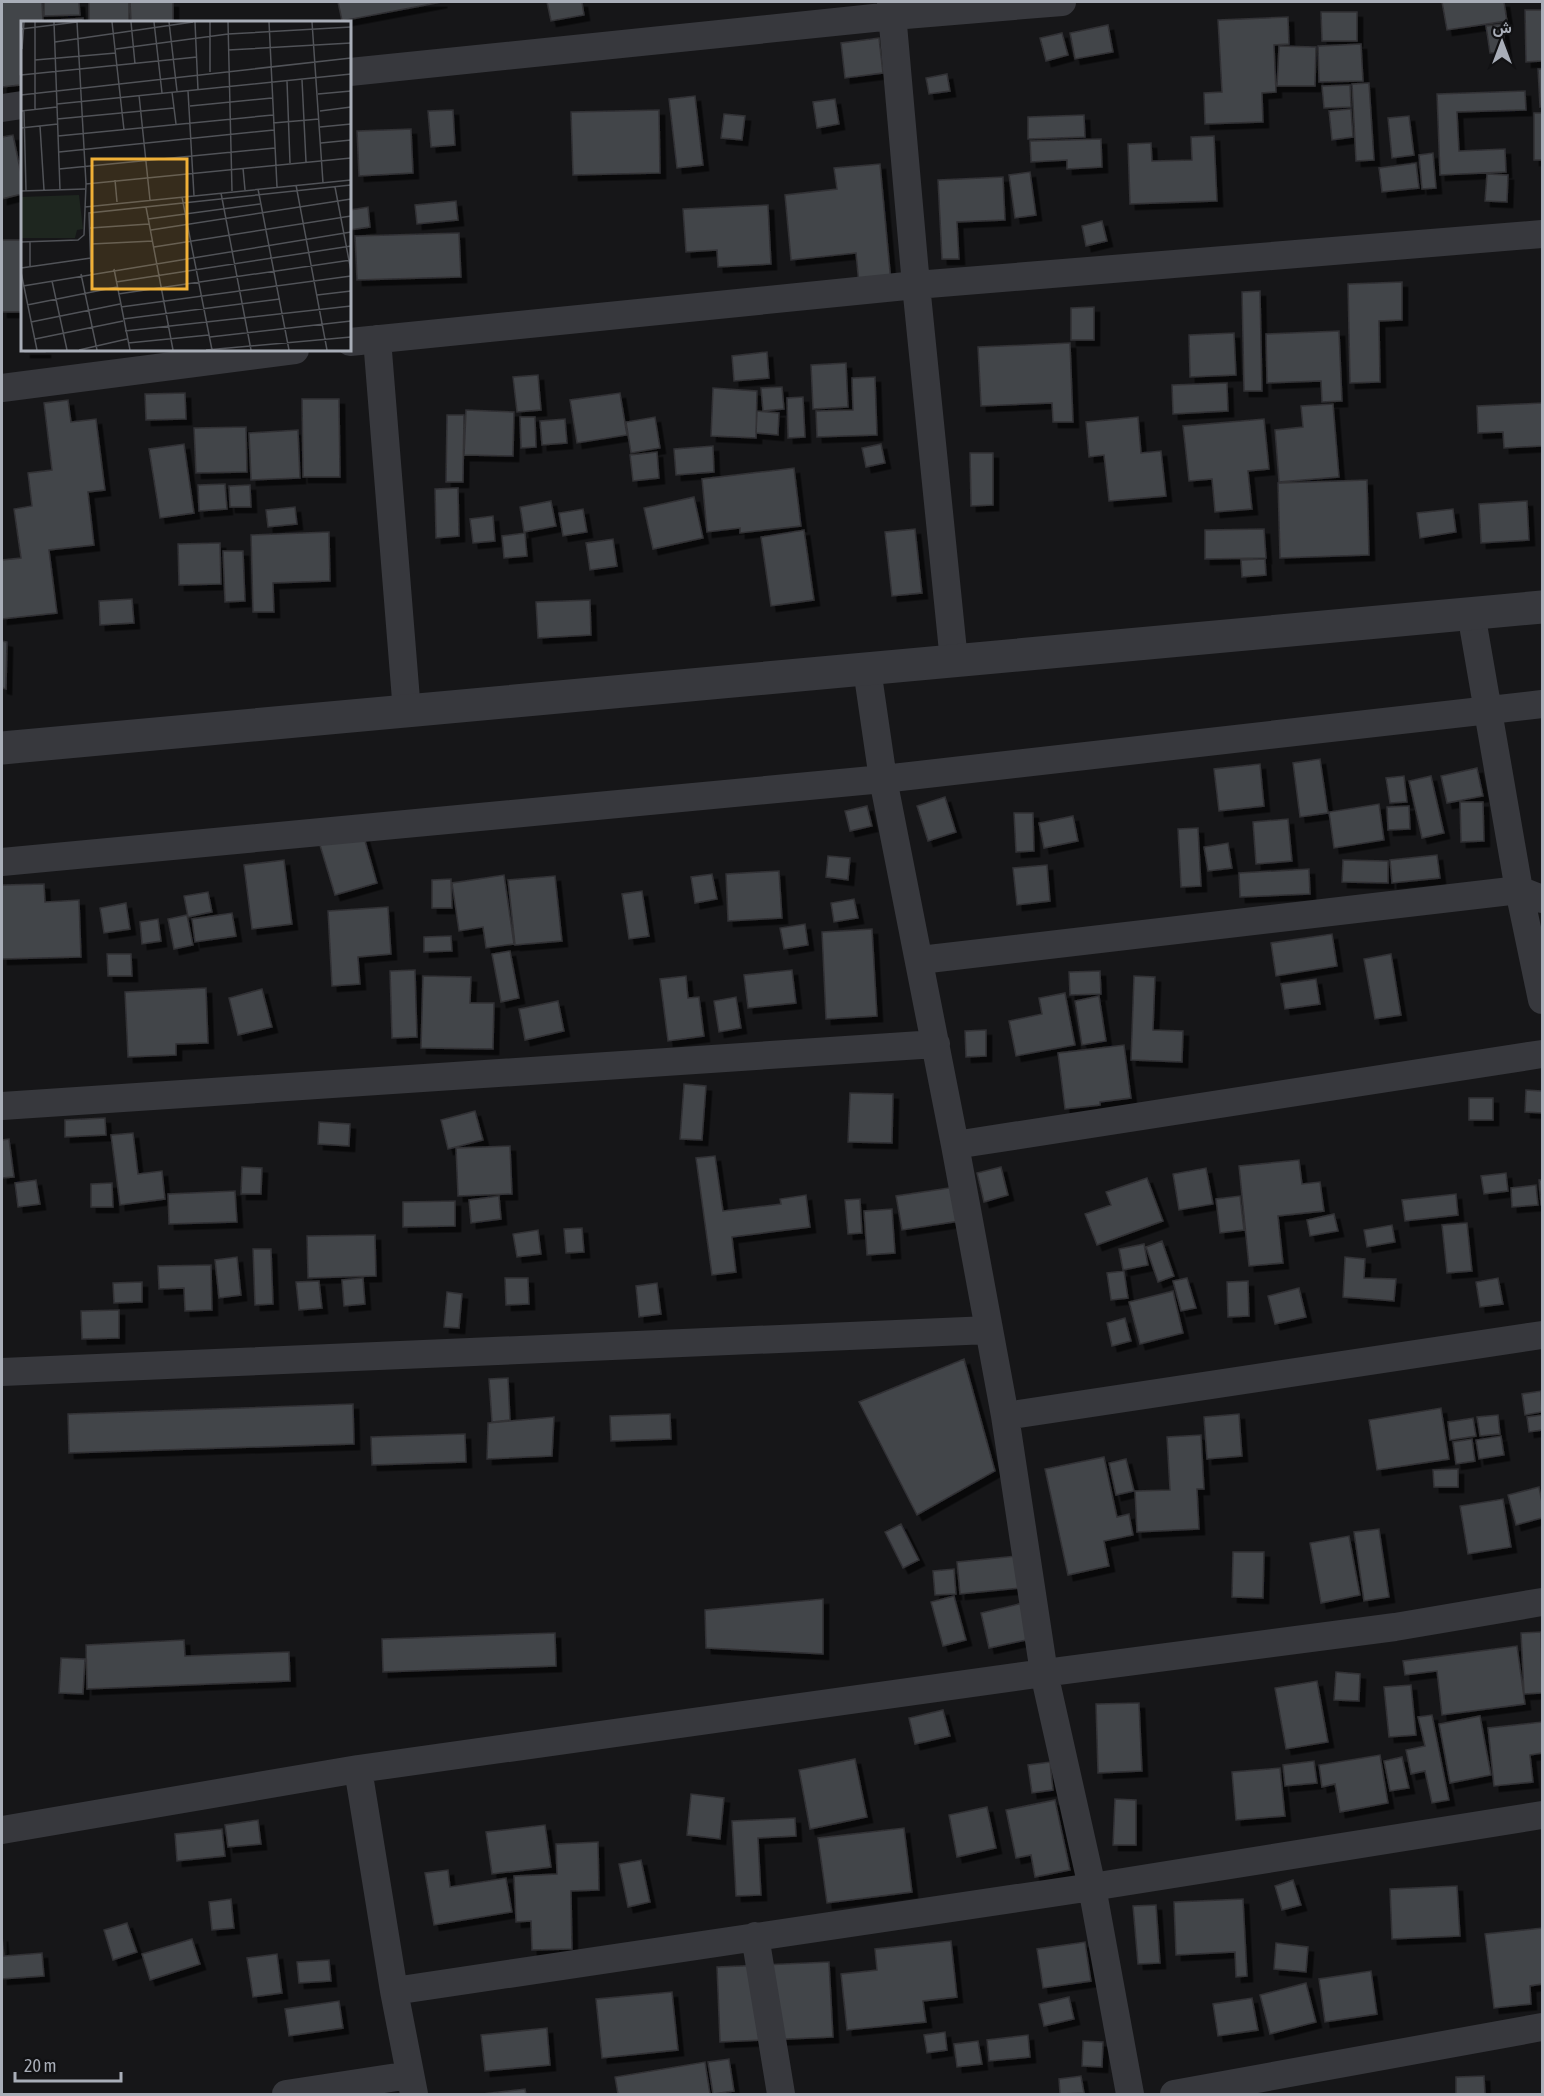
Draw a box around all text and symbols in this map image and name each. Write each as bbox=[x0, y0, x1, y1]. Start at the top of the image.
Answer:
north arrow bbox=[1472, 12, 1532, 72]
text: ش bbox=[1492, 18, 1512, 37]
inset map bbox=[21, 21, 351, 351]
scale bar bbox=[15, 2045, 122, 2083]
text: 20 m bbox=[24, 2055, 56, 2076]

